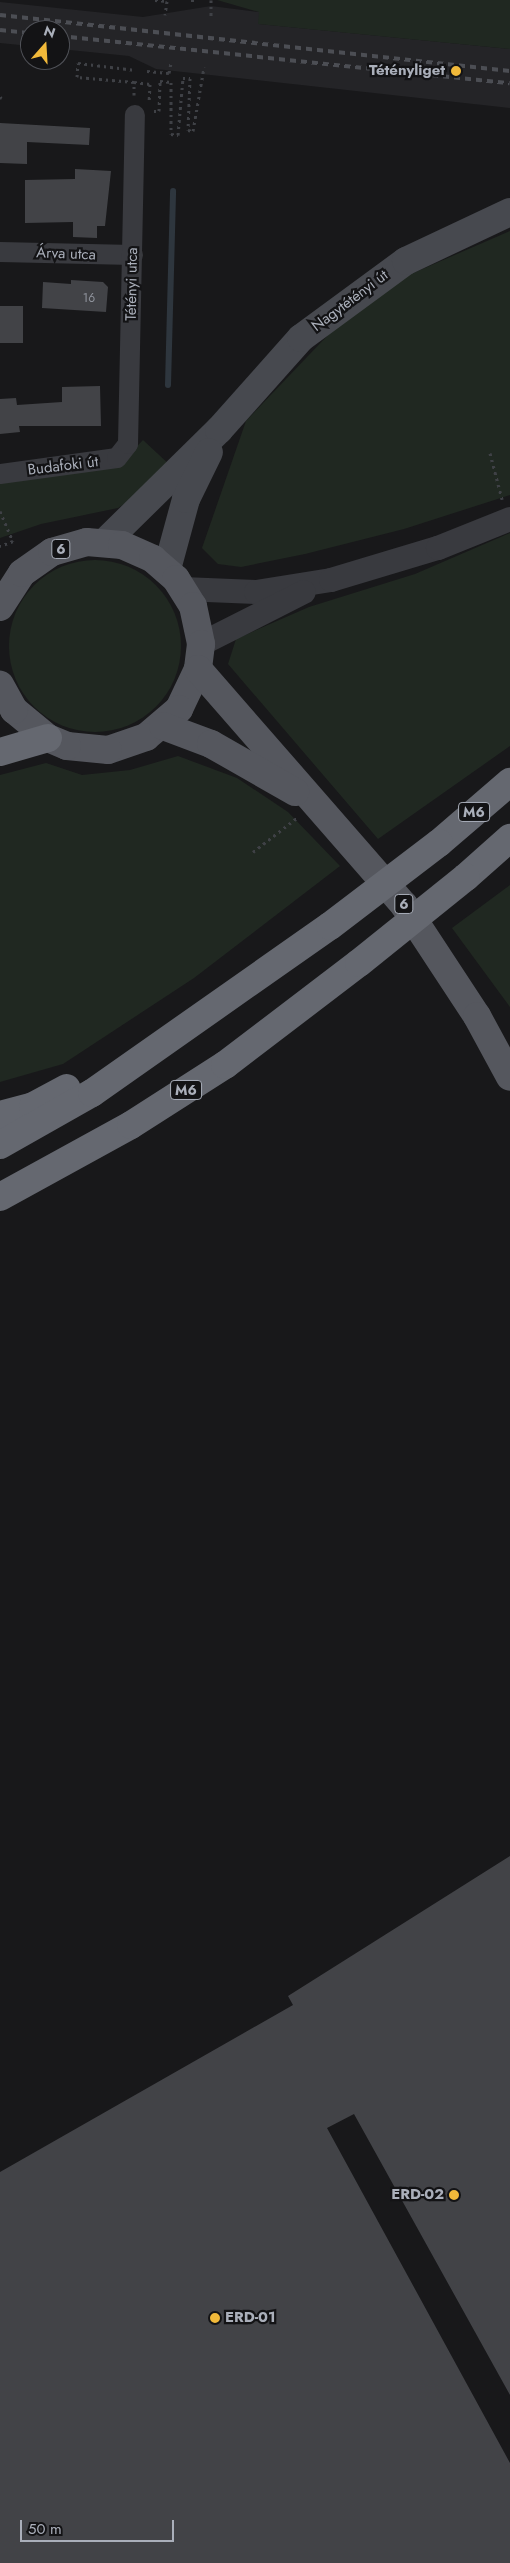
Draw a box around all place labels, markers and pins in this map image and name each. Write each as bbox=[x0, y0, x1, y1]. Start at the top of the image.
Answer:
place label: Tétényliget bbox=[369, 62, 445, 80]
marker: Tétényliget bbox=[449, 64, 463, 78]
place label: ERD-02 bbox=[391, 2186, 444, 2204]
marker: ERD-02 bbox=[448, 2189, 460, 2201]
place label: ERD-01 bbox=[225, 2309, 276, 2327]
marker: ERD-01 bbox=[209, 2312, 221, 2324]

